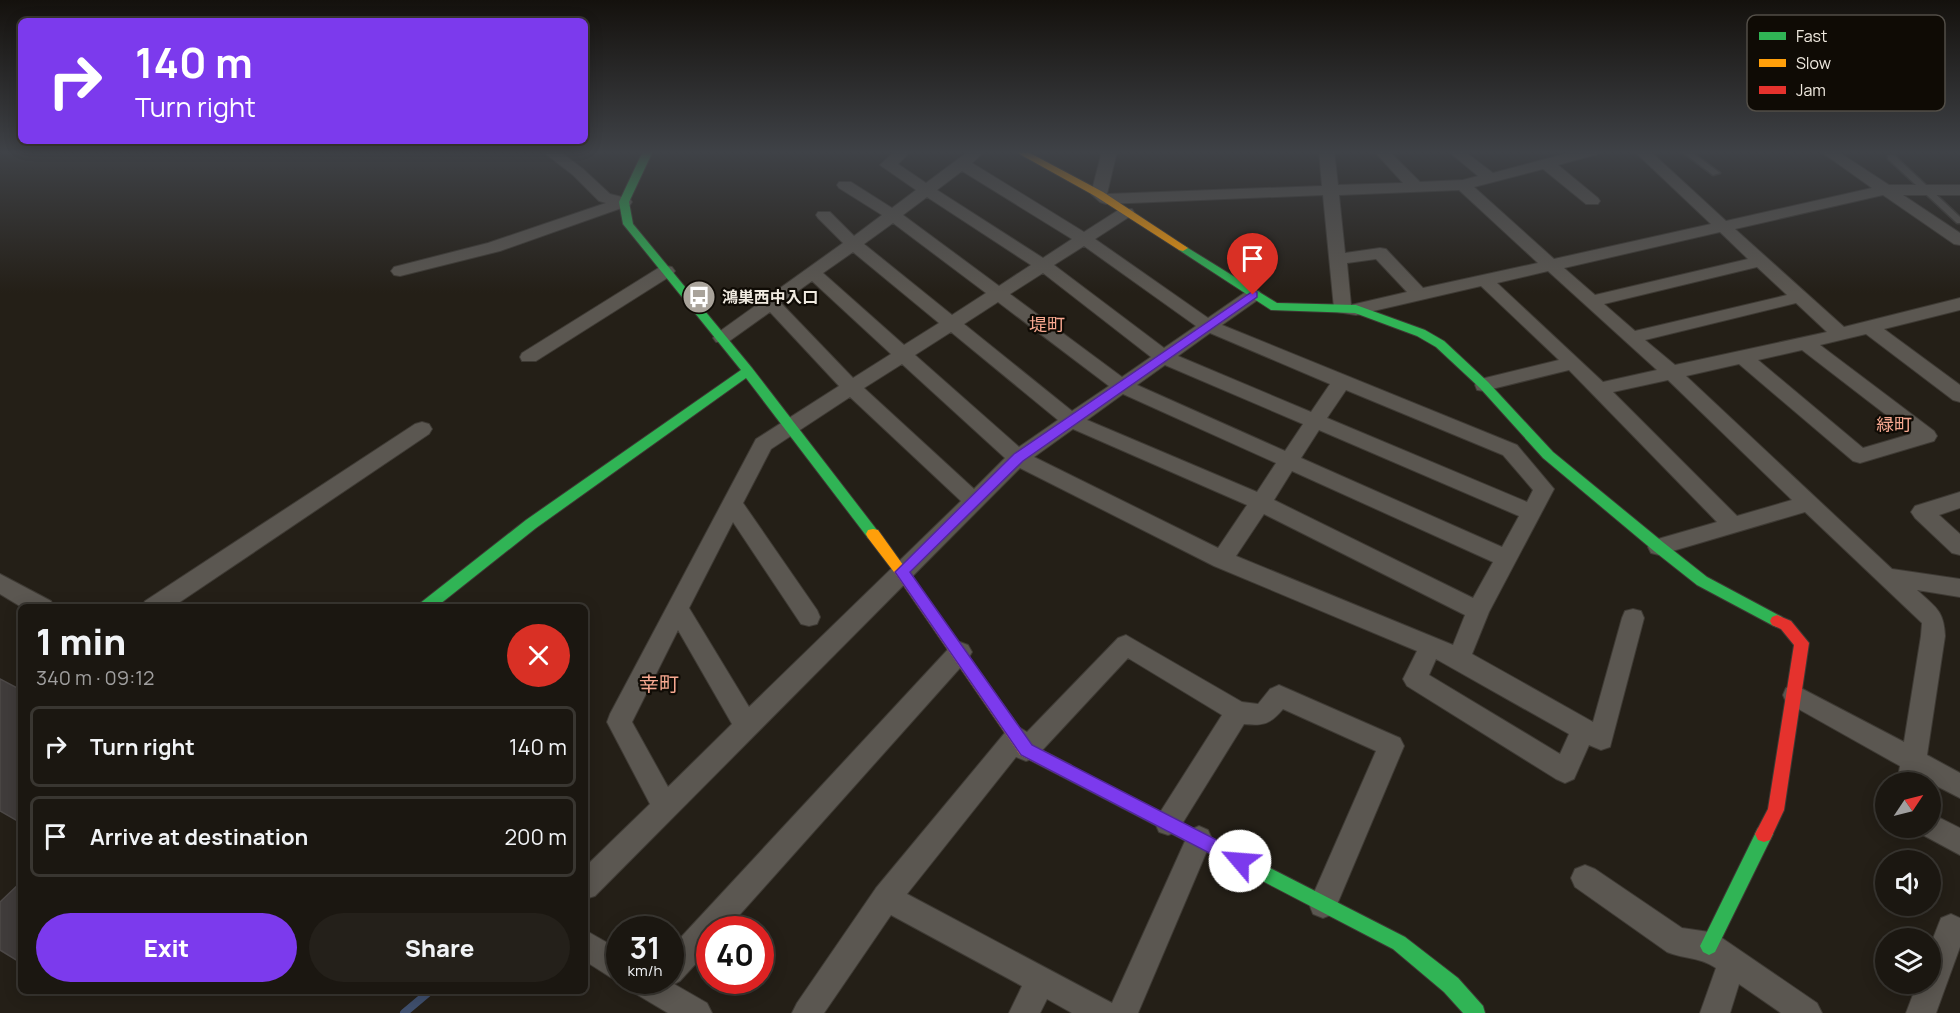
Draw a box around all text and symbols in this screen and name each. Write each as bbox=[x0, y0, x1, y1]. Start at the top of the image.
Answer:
legend bbox=[1747, 15, 1945, 111]
text: Fast bbox=[1796, 25, 1827, 47]
text: 140 m bbox=[135, 33, 253, 91]
icon: right bbox=[36, 42, 114, 120]
text: Slow bbox=[1796, 52, 1831, 74]
text: Jam bbox=[1796, 79, 1826, 101]
text: Turn right bbox=[135, 88, 256, 125]
pin bbox=[1227, 233, 1278, 295]
icon: arrive bbox=[1236, 242, 1269, 275]
bus stop icon: 鴻巣西中入口 bbox=[681, 279, 717, 315]
place label: 鴻巣西中入口 bbox=[722, 286, 818, 308]
district label: 堤町 bbox=[1029, 312, 1065, 336]
district label: 緑町 bbox=[1876, 412, 1912, 436]
text: 1 min bbox=[36, 617, 126, 666]
button: close bbox=[507, 624, 570, 687]
text: 340 m · 09:12 bbox=[36, 664, 154, 691]
district label: 幸町 bbox=[639, 670, 679, 697]
icon: right bbox=[39, 730, 72, 763]
text: Turn right bbox=[90, 732, 195, 762]
text: 140 m bbox=[509, 732, 567, 762]
north arrow bbox=[1875, 772, 1941, 838]
map controls bbox=[1875, 772, 1941, 994]
icon: arrive bbox=[39, 820, 72, 853]
text: Arrive at destination bbox=[90, 822, 308, 852]
text: 200 m bbox=[505, 822, 567, 852]
position arrow bbox=[1208, 829, 1272, 893]
button: sound bbox=[1875, 850, 1941, 916]
button: Exit bbox=[36, 913, 297, 982]
button: Share bbox=[309, 913, 570, 982]
speed limit sign: 40 bbox=[696, 916, 774, 994]
text: 31 bbox=[630, 927, 660, 968]
button: layers bbox=[1875, 928, 1941, 994]
text: km/h bbox=[628, 960, 662, 981]

